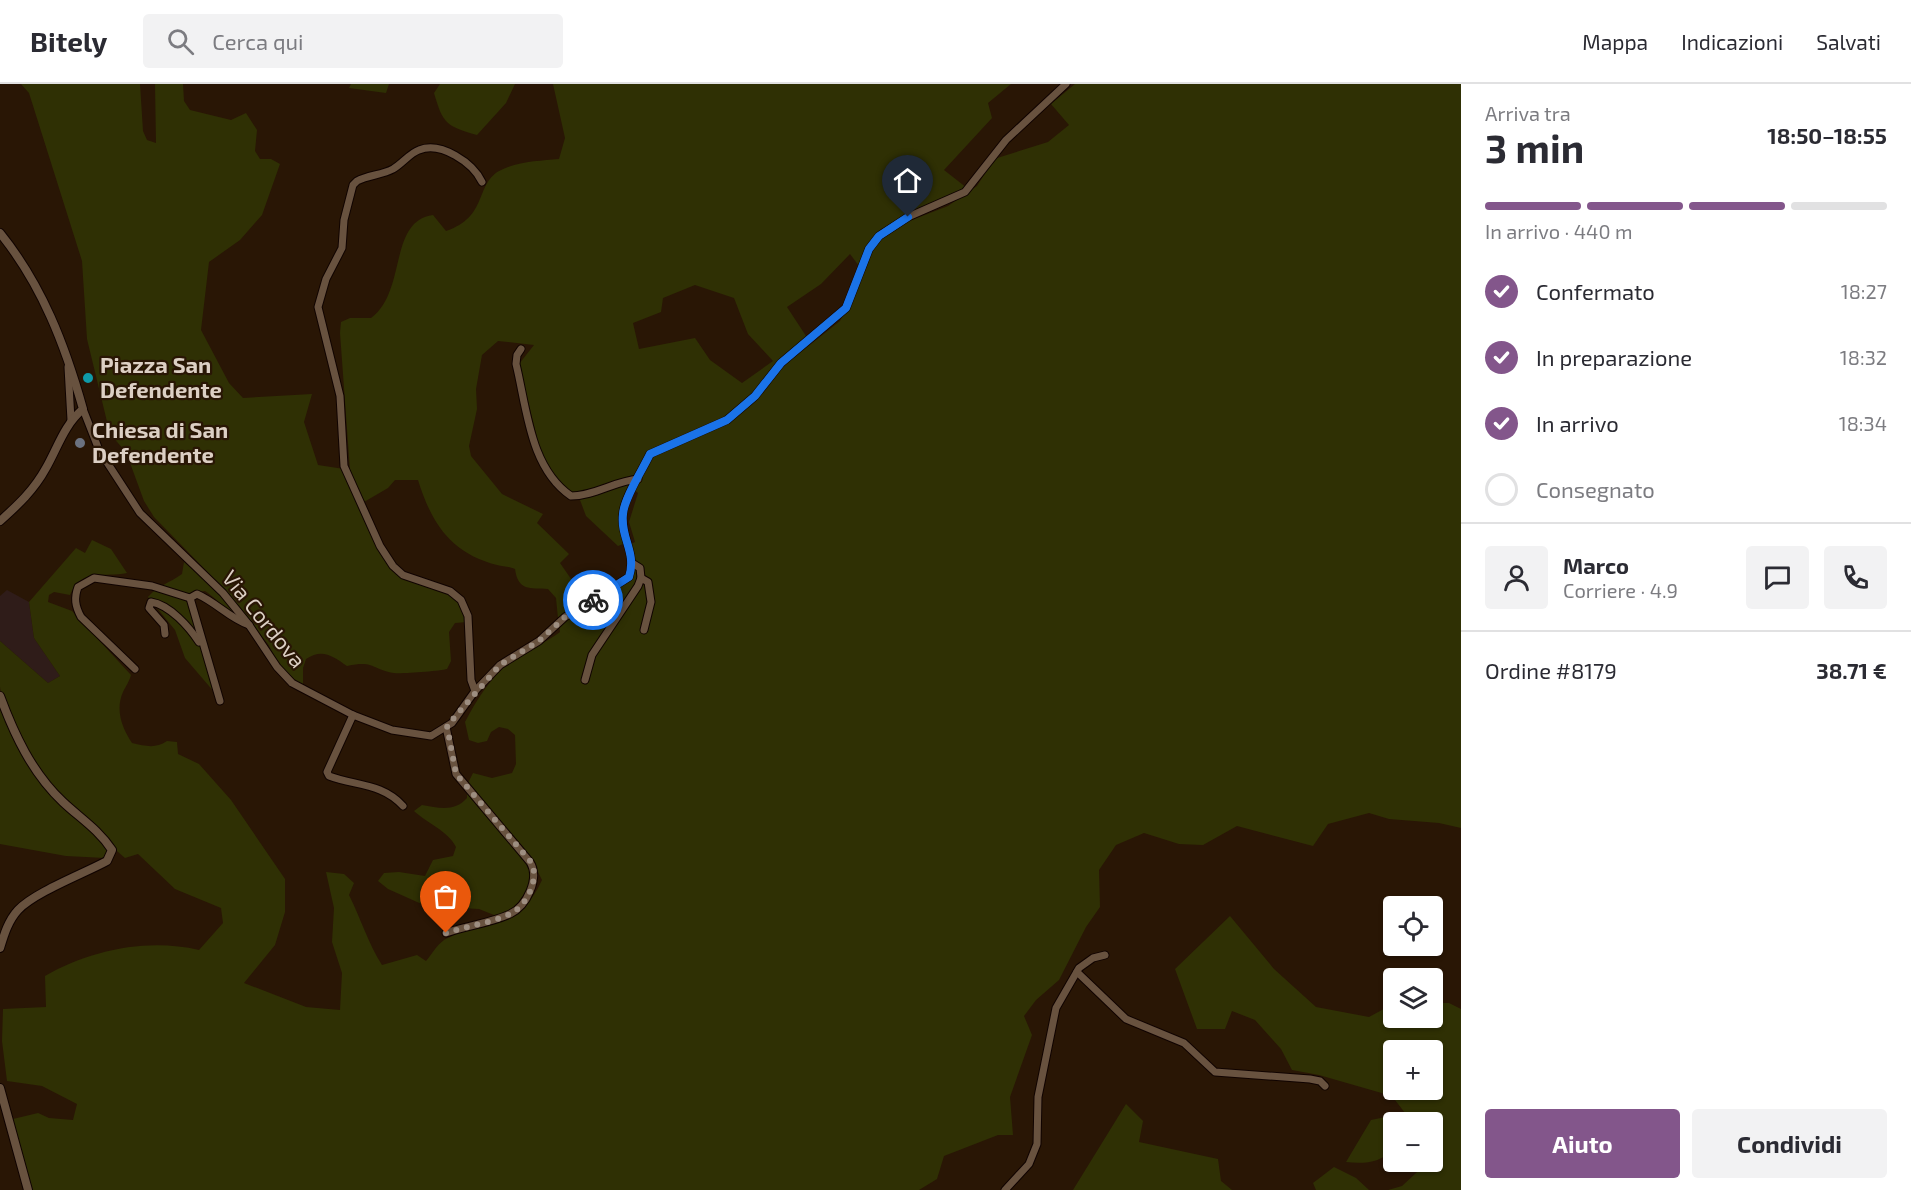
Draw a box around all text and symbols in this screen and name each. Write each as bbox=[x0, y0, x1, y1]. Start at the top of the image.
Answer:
search box bbox=[143, 14, 563, 68]
text: Bitely bbox=[30, 24, 107, 58]
icon: search bbox=[164, 25, 197, 58]
text: Cerca qui bbox=[212, 28, 303, 54]
text: Mappa bbox=[1582, 29, 1648, 54]
text: Indicazioni bbox=[1681, 29, 1783, 54]
text: Salvati bbox=[1816, 29, 1881, 54]
text: Arriva tra bbox=[1485, 101, 1571, 125]
text: 18:50–18:55 bbox=[1767, 122, 1887, 148]
text: 3 min bbox=[1485, 124, 1584, 171]
pin bbox=[882, 155, 933, 217]
icon: home bbox=[891, 164, 924, 197]
text: In arrivo · 440 m bbox=[1485, 219, 1632, 243]
icon: check bbox=[1485, 275, 1518, 308]
text: Confermato bbox=[1536, 278, 1655, 304]
text: 18:27 bbox=[1841, 279, 1887, 303]
icon: check bbox=[1485, 341, 1518, 374]
text: In preparazione bbox=[1536, 344, 1692, 370]
text: 18:32 bbox=[1840, 345, 1887, 369]
place label: Piazza San Defendente bbox=[100, 351, 222, 402]
marker: Piazza San Defendente bbox=[81, 371, 95, 385]
icon: check bbox=[1485, 407, 1518, 440]
text: In arrivo bbox=[1536, 410, 1619, 436]
text: 18:34 bbox=[1839, 411, 1887, 435]
place label: Chiesa di San Defendente bbox=[92, 416, 228, 467]
marker: Chiesa di San Defendente bbox=[73, 436, 87, 450]
text: Consegnato bbox=[1536, 476, 1655, 502]
button: person bbox=[1485, 546, 1548, 609]
button: chat bbox=[1746, 546, 1809, 609]
button: phone bbox=[1824, 546, 1887, 609]
text: Marco bbox=[1563, 552, 1629, 578]
street label: Via Cordova bbox=[218, 564, 312, 672]
courier bbox=[563, 570, 623, 630]
text: Corriere · 4.9 bbox=[1563, 578, 1678, 602]
icon: bike bbox=[577, 584, 610, 617]
text: Ordine #8179 bbox=[1485, 657, 1617, 683]
text: 38.71 € bbox=[1816, 657, 1887, 683]
pin bbox=[420, 871, 471, 933]
icon: bag bbox=[429, 880, 462, 913]
map controls bbox=[1383, 896, 1443, 1172]
button: locate bbox=[1383, 896, 1443, 956]
button: layers bbox=[1383, 968, 1443, 1028]
button: + bbox=[1383, 1040, 1443, 1100]
button: Aiuto bbox=[1485, 1109, 1680, 1178]
button: Condividi bbox=[1692, 1109, 1887, 1178]
button: − bbox=[1383, 1112, 1443, 1172]

